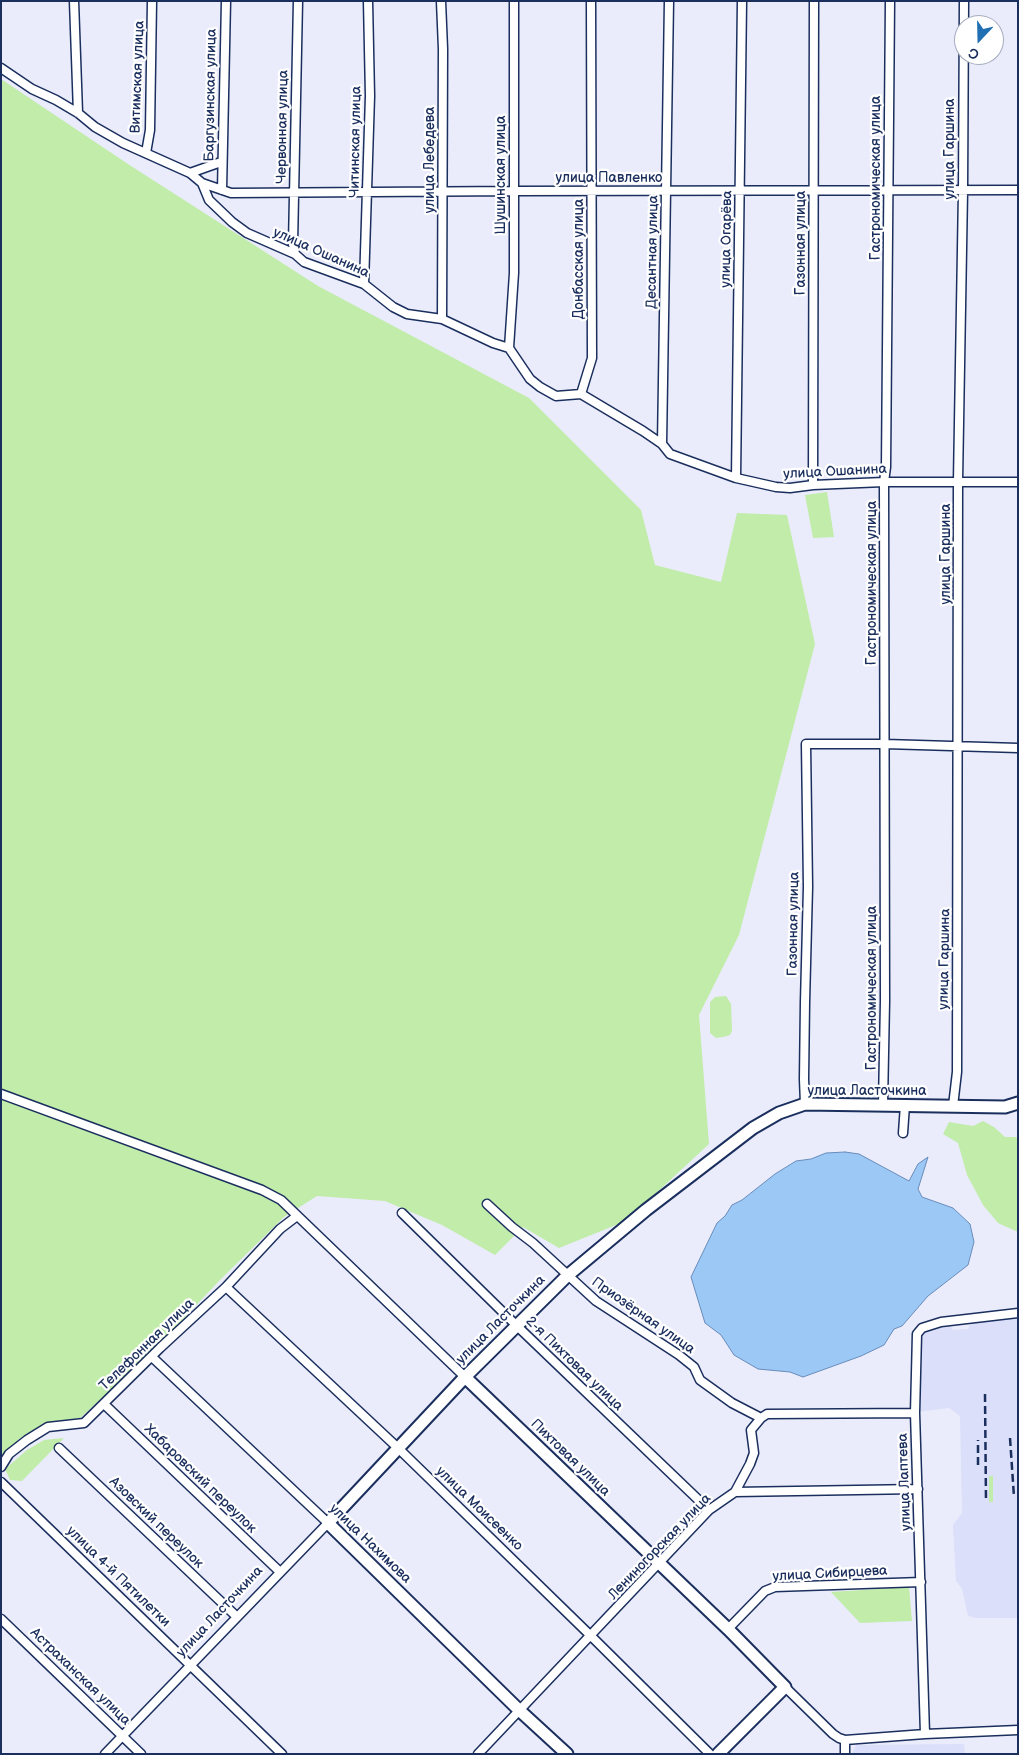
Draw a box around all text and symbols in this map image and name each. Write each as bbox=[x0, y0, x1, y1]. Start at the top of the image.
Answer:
north arrow bbox=[954, 15, 1004, 65]
street label: Витимская улица bbox=[128, 20, 148, 134]
street label: Баргузинская улица bbox=[201, 28, 221, 162]
text: С bbox=[966, 44, 981, 63]
street label: Червонная улица bbox=[274, 70, 292, 184]
street label: Читинская улица bbox=[347, 86, 365, 198]
street label: Гастрономическая улица bbox=[868, 96, 884, 260]
street label: улица Гаршина bbox=[942, 98, 958, 200]
street label: улица Лебедева bbox=[422, 107, 438, 213]
street label: Шушинская улица bbox=[493, 115, 509, 235]
street label: улица Павленко bbox=[556, 170, 662, 186]
street label: улица Огарёва bbox=[718, 190, 736, 288]
street label: Газонная улица bbox=[793, 191, 809, 295]
street label: Десантная улица bbox=[644, 195, 662, 309]
street label: Донбасская улица bbox=[571, 199, 587, 319]
street label: улица Ошанина bbox=[270, 224, 372, 282]
street label: улица Ошанина bbox=[783, 461, 887, 483]
street label: Гастрономическая улица bbox=[864, 501, 880, 665]
street label: улица Гаршина bbox=[938, 503, 954, 605]
street label: Газонная улица bbox=[785, 872, 803, 976]
street label: Гастрономическая улица bbox=[864, 906, 880, 1070]
street label: улица Гаршина bbox=[936, 908, 954, 1010]
street label: улица Ласточкина bbox=[808, 1083, 926, 1099]
street label: улица Ласточкина bbox=[453, 1272, 549, 1368]
street label: Приозёрная улица bbox=[588, 1274, 698, 1358]
street label: Телефонная улица bbox=[96, 1296, 198, 1394]
street label: 2-я Пихтовая улица bbox=[522, 1313, 626, 1415]
street label: Пихтовая улица bbox=[527, 1416, 613, 1500]
street label: Хабаровский переулок bbox=[140, 1421, 260, 1537]
street label: улица Лаптева bbox=[895, 1433, 915, 1531]
street label: улица Моисеенко bbox=[432, 1463, 526, 1555]
street label: Азовский переулок bbox=[105, 1474, 207, 1572]
street label: Лениногорская улица bbox=[605, 1491, 715, 1603]
street label: улица Нахимова bbox=[326, 1501, 414, 1587]
street label: улица 4-й Пятилетки bbox=[63, 1523, 173, 1631]
street label: улица Ласточкина bbox=[173, 1563, 267, 1661]
street label: улица Сибирцева bbox=[772, 1563, 888, 1585]
street label: Астраханская улица bbox=[26, 1625, 134, 1729]

